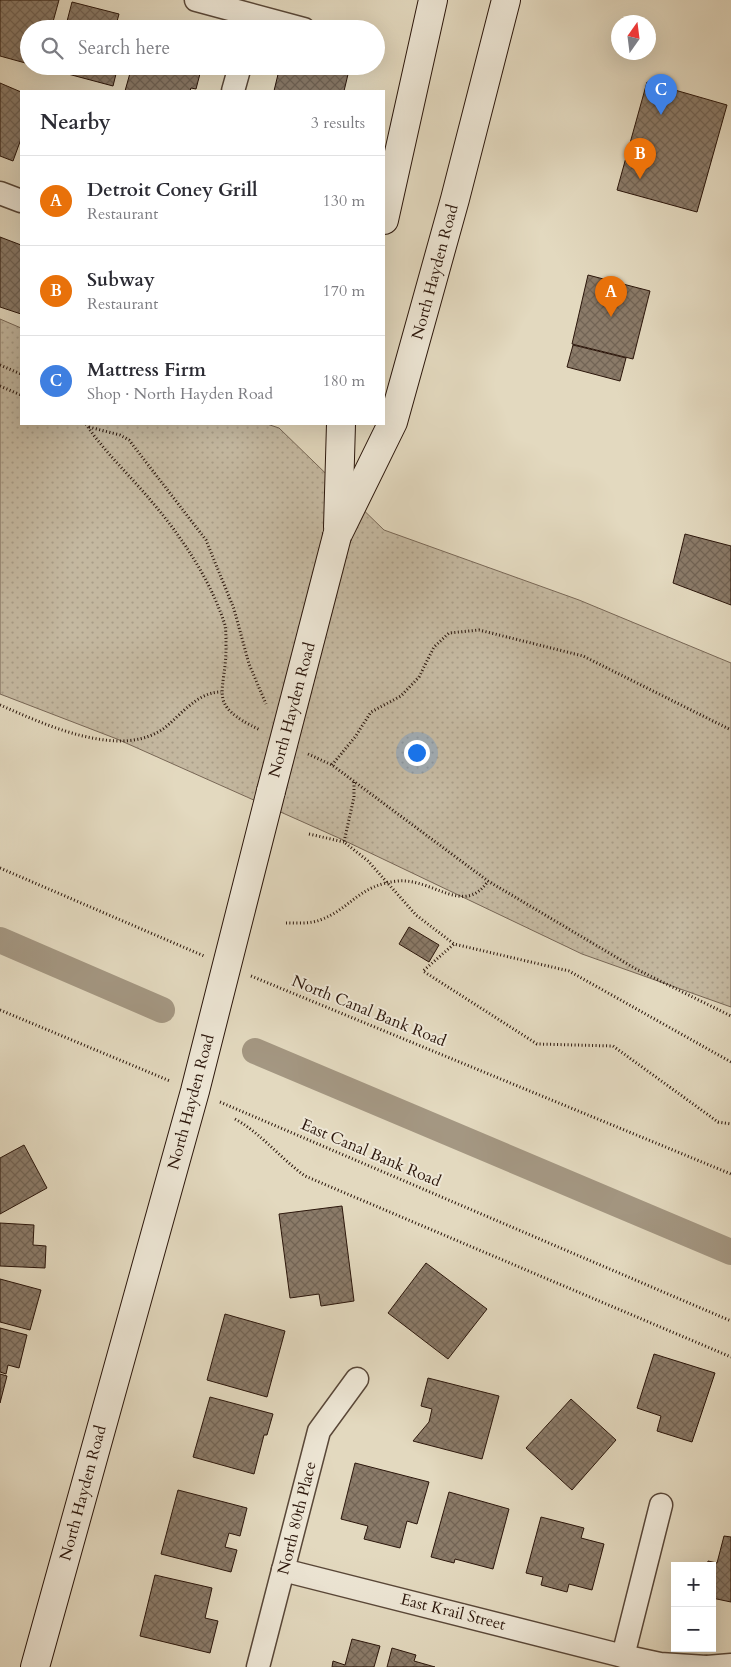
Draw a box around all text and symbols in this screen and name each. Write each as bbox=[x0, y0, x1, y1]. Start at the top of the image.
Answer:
north arrow bbox=[611, 15, 656, 60]
search box bbox=[20, 20, 385, 75]
icon: search bbox=[38, 34, 66, 62]
text: Search here bbox=[78, 35, 170, 61]
pin: C bbox=[645, 74, 677, 115]
text: Nearby bbox=[40, 108, 111, 137]
text: 3 results bbox=[311, 112, 365, 134]
pin: B bbox=[624, 138, 656, 179]
text: Detroit Coney Grill bbox=[87, 177, 258, 203]
text: A bbox=[50, 190, 62, 212]
text: 130 m bbox=[323, 190, 365, 212]
street label: North Hayden Road bbox=[406, 201, 464, 342]
text: Restaurant bbox=[87, 203, 158, 225]
text: Subway bbox=[87, 267, 155, 293]
pin: A bbox=[595, 276, 627, 317]
text: B bbox=[50, 280, 62, 302]
text: 170 m bbox=[323, 280, 365, 302]
text: Restaurant bbox=[87, 293, 158, 315]
text: Mattress Firm bbox=[87, 357, 206, 383]
text: C bbox=[50, 370, 62, 392]
text: 180 m bbox=[323, 370, 365, 392]
text: Shop · North Hayden Road bbox=[87, 383, 273, 405]
street label: North Hayden Road bbox=[263, 639, 321, 780]
your location bbox=[404, 740, 430, 766]
street label: North Canal Bank Road bbox=[289, 970, 450, 1052]
street label: North Hayden Road bbox=[162, 1031, 220, 1172]
street label: East Canal Bank Road bbox=[298, 1114, 445, 1193]
street label: North Hayden Road bbox=[54, 1422, 112, 1563]
street label: North 80th Place bbox=[272, 1459, 322, 1577]
map controls bbox=[671, 1562, 716, 1652]
button: + bbox=[671, 1562, 716, 1607]
street label: East Krail Street bbox=[398, 1588, 508, 1636]
button: − bbox=[671, 1607, 716, 1652]

